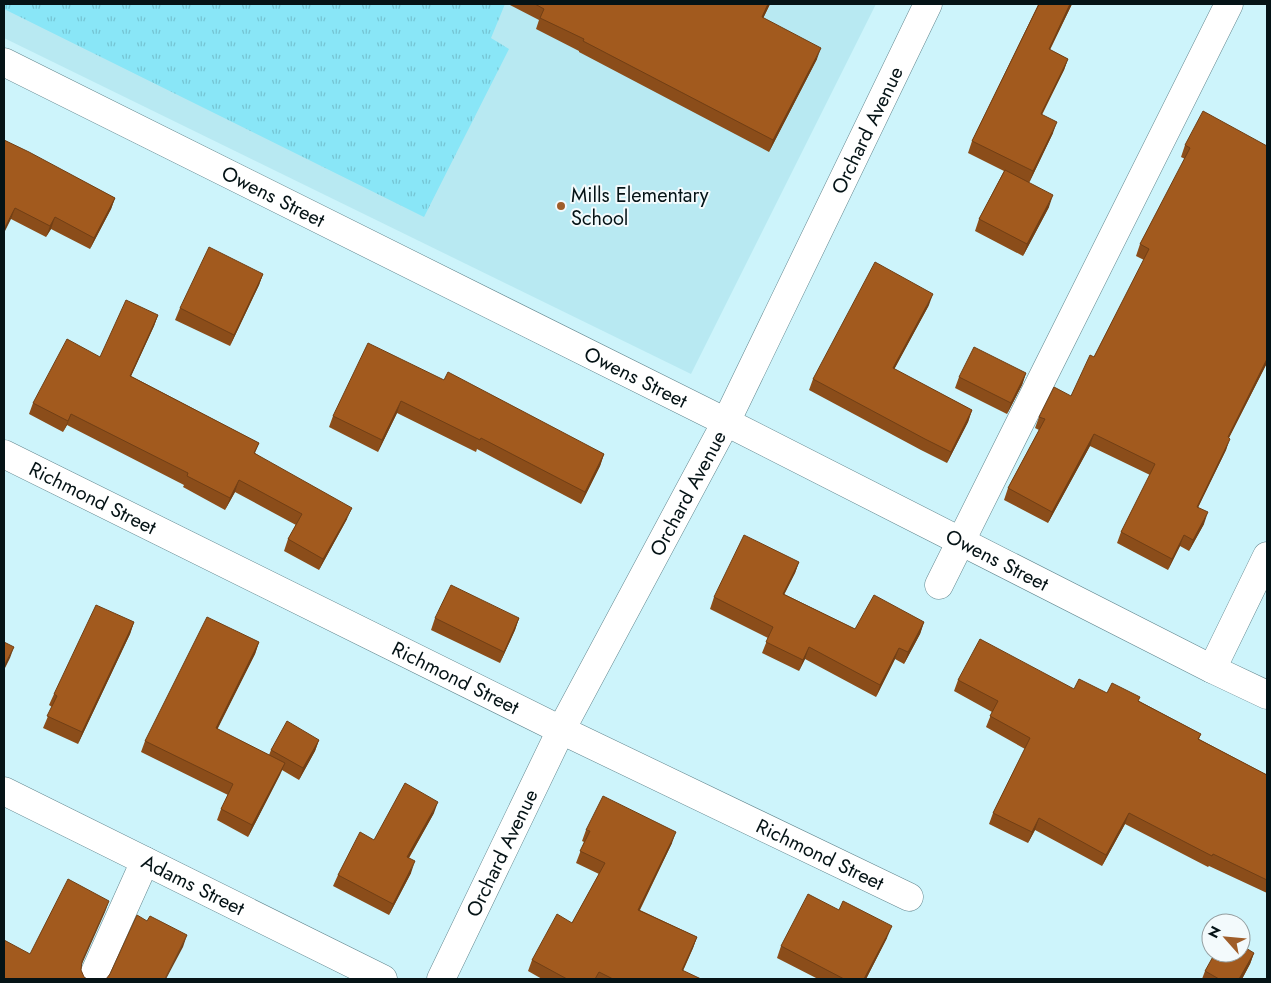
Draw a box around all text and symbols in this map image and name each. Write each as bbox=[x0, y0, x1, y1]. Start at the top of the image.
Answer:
street label: Orchard Avenue bbox=[824, 61, 910, 199]
street label: Owens Street bbox=[217, 158, 330, 234]
place label: Mills Elementary School bbox=[571, 181, 709, 233]
marker: Mills Elementary School bbox=[555, 200, 567, 212]
street label: Owens Street bbox=[579, 339, 693, 415]
street label: Orchard Avenue bbox=[642, 425, 733, 561]
street label: Richmond Street bbox=[24, 454, 161, 542]
street label: Owens Street bbox=[941, 522, 1054, 598]
street label: Richmond Street bbox=[387, 634, 524, 722]
street label: Orchard Avenue bbox=[459, 784, 545, 922]
street label: Richmond Street bbox=[751, 811, 889, 897]
street label: Adams Street bbox=[137, 847, 250, 923]
north arrow bbox=[1201, 913, 1251, 963]
text: N bbox=[1203, 923, 1226, 942]

